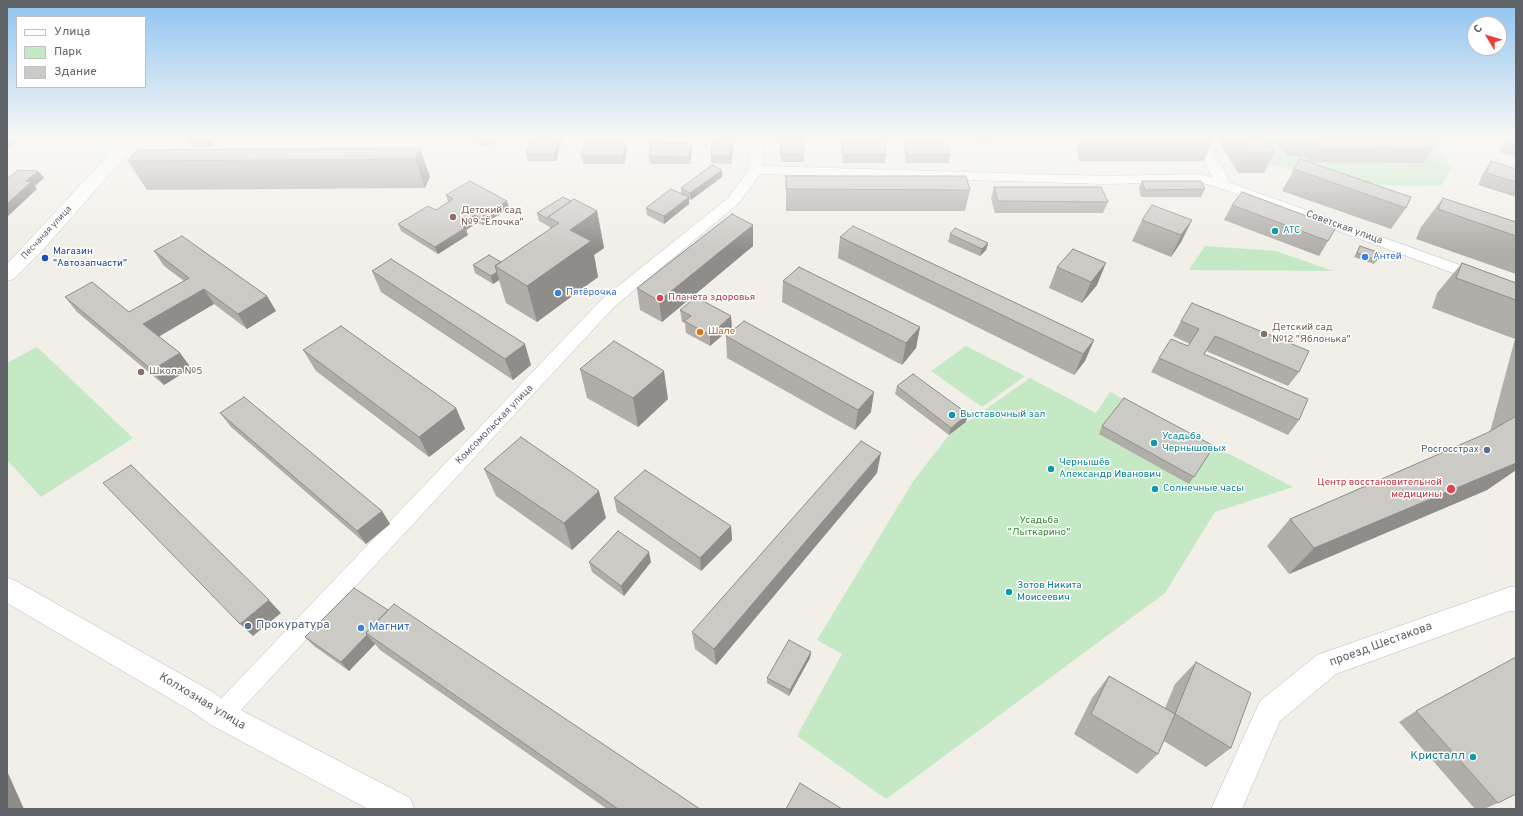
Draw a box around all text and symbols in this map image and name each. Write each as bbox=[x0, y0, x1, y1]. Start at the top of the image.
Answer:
legend bbox=[16, 16, 146, 88]
north arrow bbox=[1467, 16, 1507, 56]
text: С bbox=[1471, 22, 1486, 36]
text: Улица bbox=[54, 24, 90, 40]
text: Парк bbox=[54, 44, 82, 60]
text: Здание bbox=[54, 64, 97, 80]
street label: Песчаная улица bbox=[20, 204, 74, 262]
place label: Детский сад №9 "Ёлочка" bbox=[461, 205, 524, 228]
street label: Советская улица bbox=[1304, 209, 1384, 247]
marker: Детский сад №9 "Ёлочка" bbox=[448, 212, 458, 222]
place label: АТС bbox=[1283, 225, 1300, 237]
marker: АТС bbox=[1270, 226, 1280, 236]
place label: Магазин "Автозапчасти" bbox=[53, 246, 127, 270]
place label: Антей bbox=[1373, 251, 1402, 263]
marker: Антей bbox=[1360, 252, 1370, 262]
marker: Магазин "Автозапчасти" bbox=[40, 253, 50, 263]
place label: Пятёрочка bbox=[566, 287, 617, 299]
marker: Пятёрочка bbox=[553, 288, 563, 298]
place label: Планета здоровья bbox=[668, 292, 755, 304]
marker: Планета здоровья bbox=[655, 293, 665, 303]
place label: Детский сад №12 "Яблонька" bbox=[1272, 322, 1351, 346]
place label: Шале bbox=[708, 326, 735, 338]
marker: Шале bbox=[695, 327, 705, 337]
marker: Детский сад №12 "Яблонька" bbox=[1259, 329, 1269, 339]
place label: Школа №5 bbox=[149, 366, 202, 378]
marker: Школа №5 bbox=[136, 367, 146, 377]
street label: Комсомольская улица bbox=[454, 383, 536, 467]
place label: Выставочный зал bbox=[960, 409, 1045, 421]
marker: Выставочный зал bbox=[947, 410, 957, 420]
place label: Усадьба Чернышовых bbox=[1162, 431, 1226, 454]
marker: Усадьба Чернышовых bbox=[1149, 438, 1159, 448]
place label: Росгосстрах bbox=[1421, 444, 1479, 456]
marker: Росгосстрах bbox=[1482, 445, 1492, 455]
place label: Чернышёв Александр Иванович bbox=[1059, 457, 1161, 480]
marker: Чернышёв Александр Иванович bbox=[1046, 464, 1056, 474]
place label: Центр восстановительной медицины bbox=[1317, 477, 1442, 500]
place label: Солнечные часы bbox=[1163, 483, 1244, 495]
marker: Центр восстановительной медицины bbox=[1445, 483, 1457, 495]
marker: Солнечные часы bbox=[1150, 484, 1160, 494]
park label: Усадьба "Лыткарино" bbox=[1008, 515, 1070, 538]
place label: Зотов Никита Моисеевич bbox=[1017, 580, 1082, 604]
marker: Зотов Никита Моисеевич bbox=[1004, 587, 1014, 597]
place label: Прокуратура bbox=[256, 619, 330, 633]
street label: проезд Шестакова bbox=[1328, 620, 1434, 670]
marker: Прокуратура bbox=[243, 621, 253, 631]
place label: Магнит bbox=[369, 621, 410, 635]
marker: Магнит bbox=[356, 623, 366, 633]
street label: Колхозная улица bbox=[156, 670, 248, 734]
place label: Кристалл bbox=[1410, 750, 1465, 764]
marker: Кристалл bbox=[1468, 752, 1478, 762]

